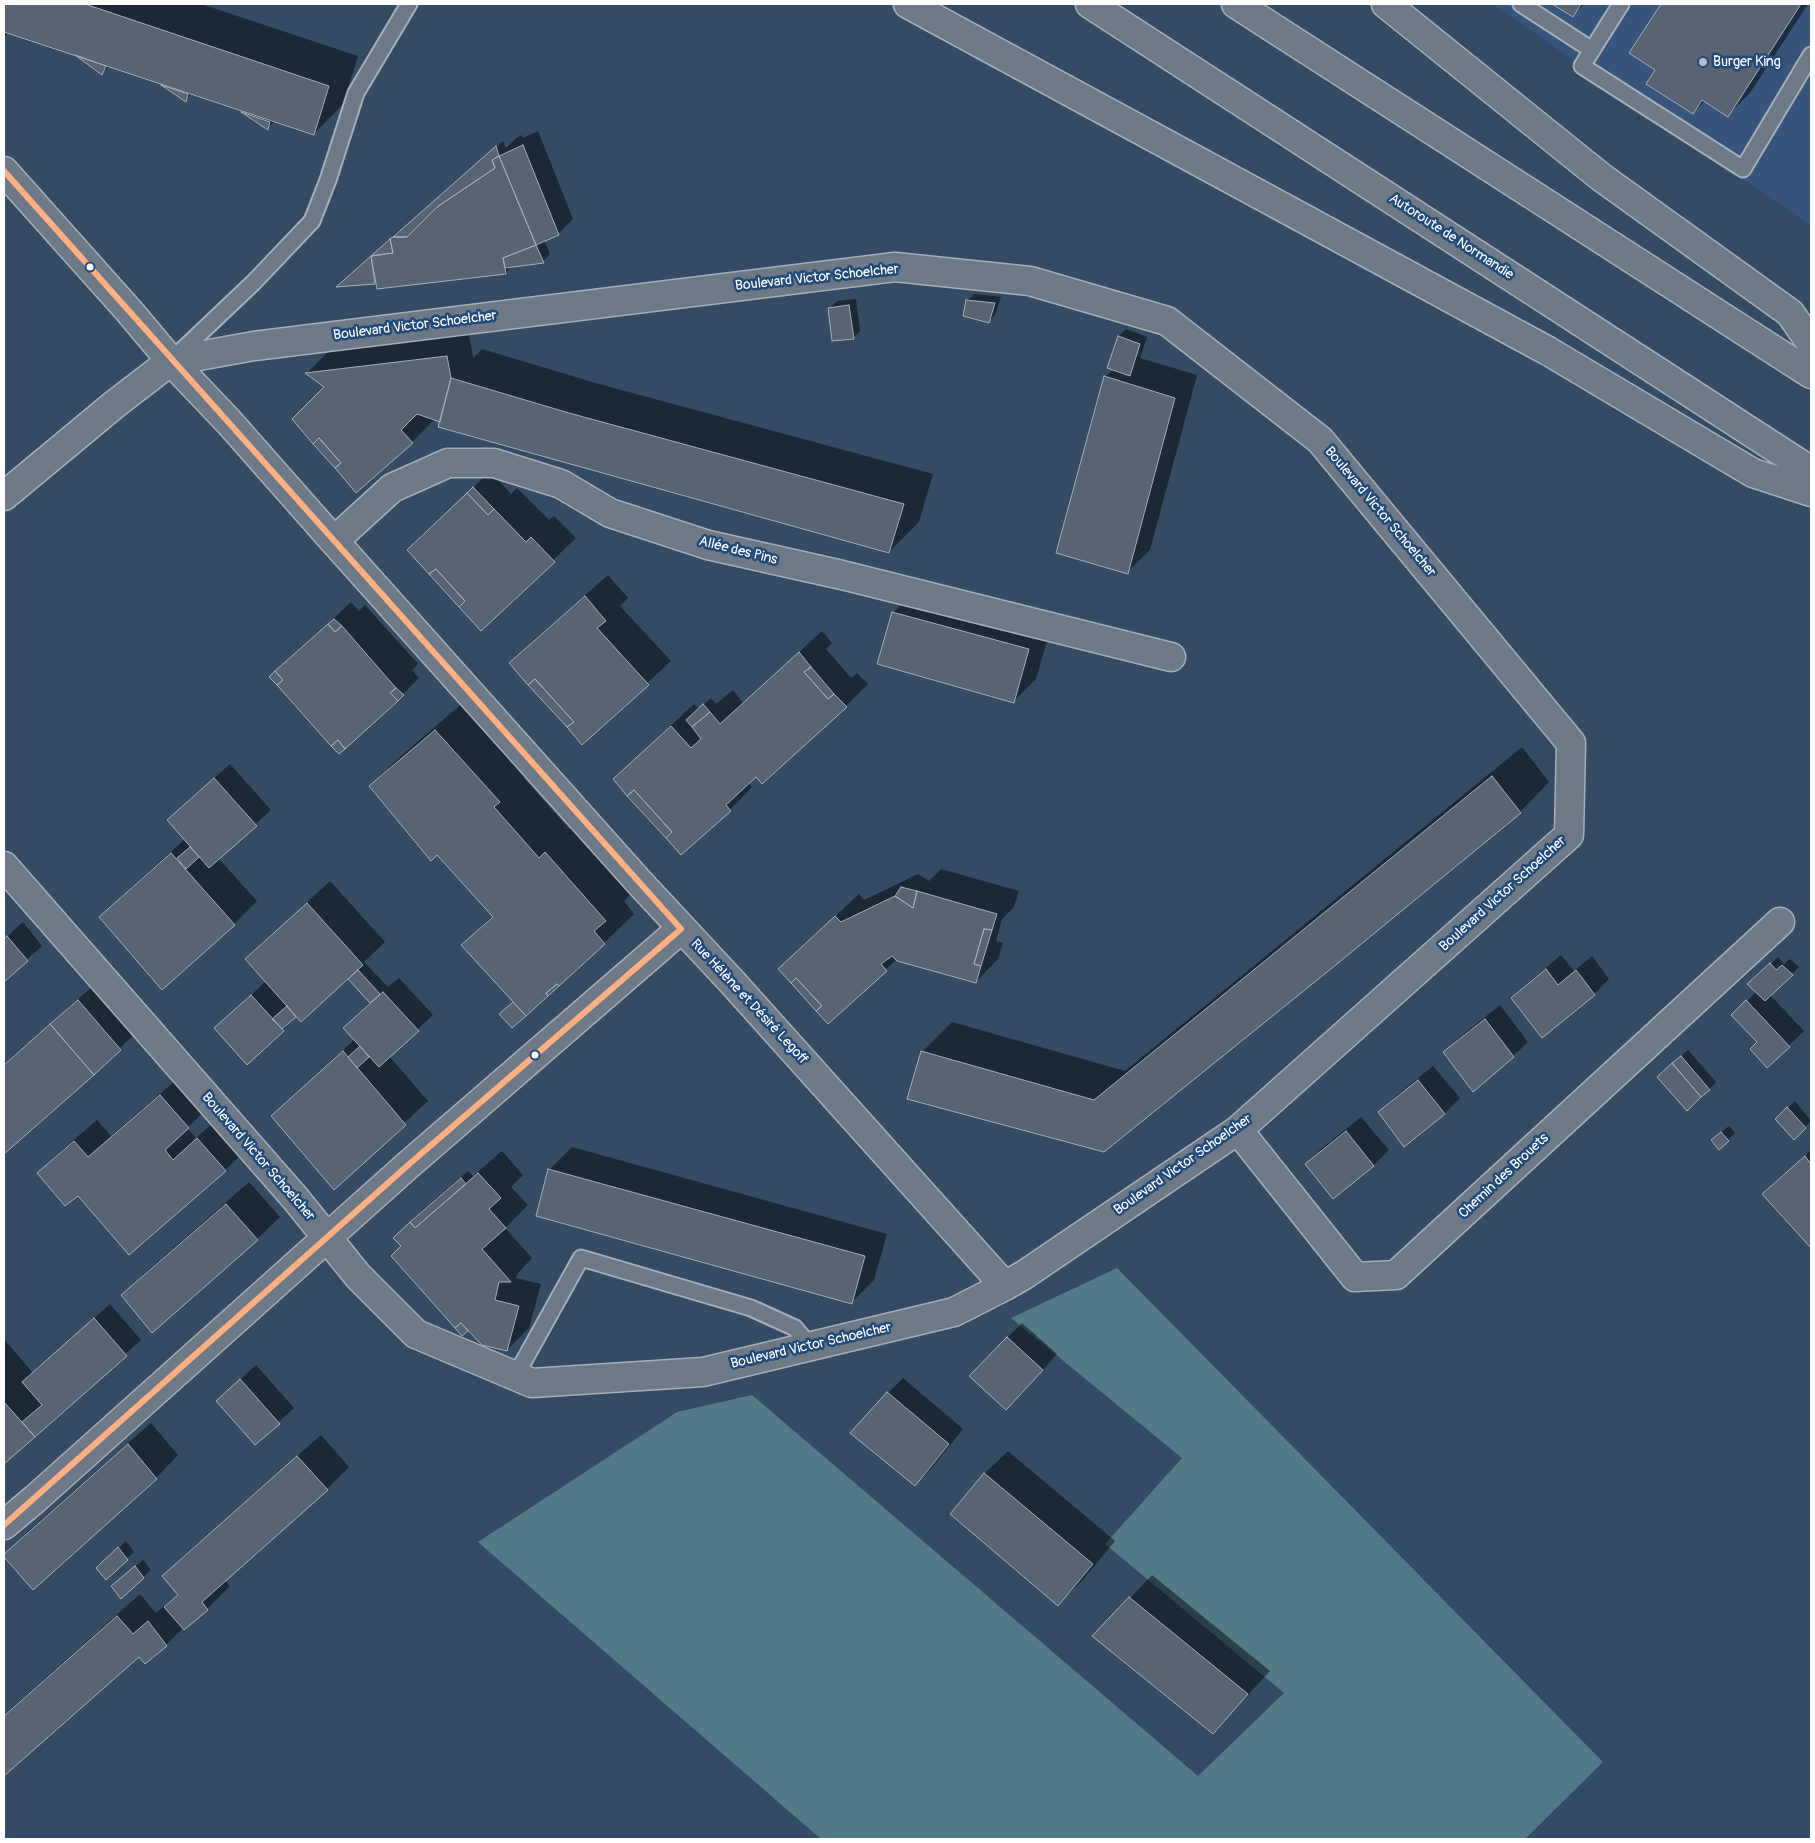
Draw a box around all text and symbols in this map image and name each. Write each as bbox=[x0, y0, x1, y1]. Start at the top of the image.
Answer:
place label: Burger King bbox=[1713, 54, 1781, 70]
marker: Burger King bbox=[1697, 56, 1709, 68]
street label: Autoroute de Normandie bbox=[1386, 190, 1516, 284]
street label: Boulevard Victor Schoelcher bbox=[734, 261, 900, 295]
unlabelled marker bbox=[85, 262, 95, 272]
street label: Boulevard Victor Schoelcher bbox=[332, 308, 498, 344]
street label: Boulevard Victor Schoelcher bbox=[1321, 444, 1439, 580]
street label: Allée des Pins bbox=[697, 533, 779, 569]
street label: Boulevard Victor Schoelcher bbox=[1436, 833, 1570, 955]
street label: Rue Hélène et Désiré Legoff bbox=[687, 936, 811, 1068]
unlabelled marker bbox=[530, 1050, 540, 1060]
street label: Boulevard Victor Schoelcher bbox=[198, 1089, 318, 1225]
street label: Boulevard Victor Schoelcher bbox=[1111, 1111, 1255, 1219]
street label: Chemin des Brouets bbox=[1456, 1130, 1552, 1222]
street label: Boulevard Victor Schoelcher bbox=[729, 1319, 893, 1373]

